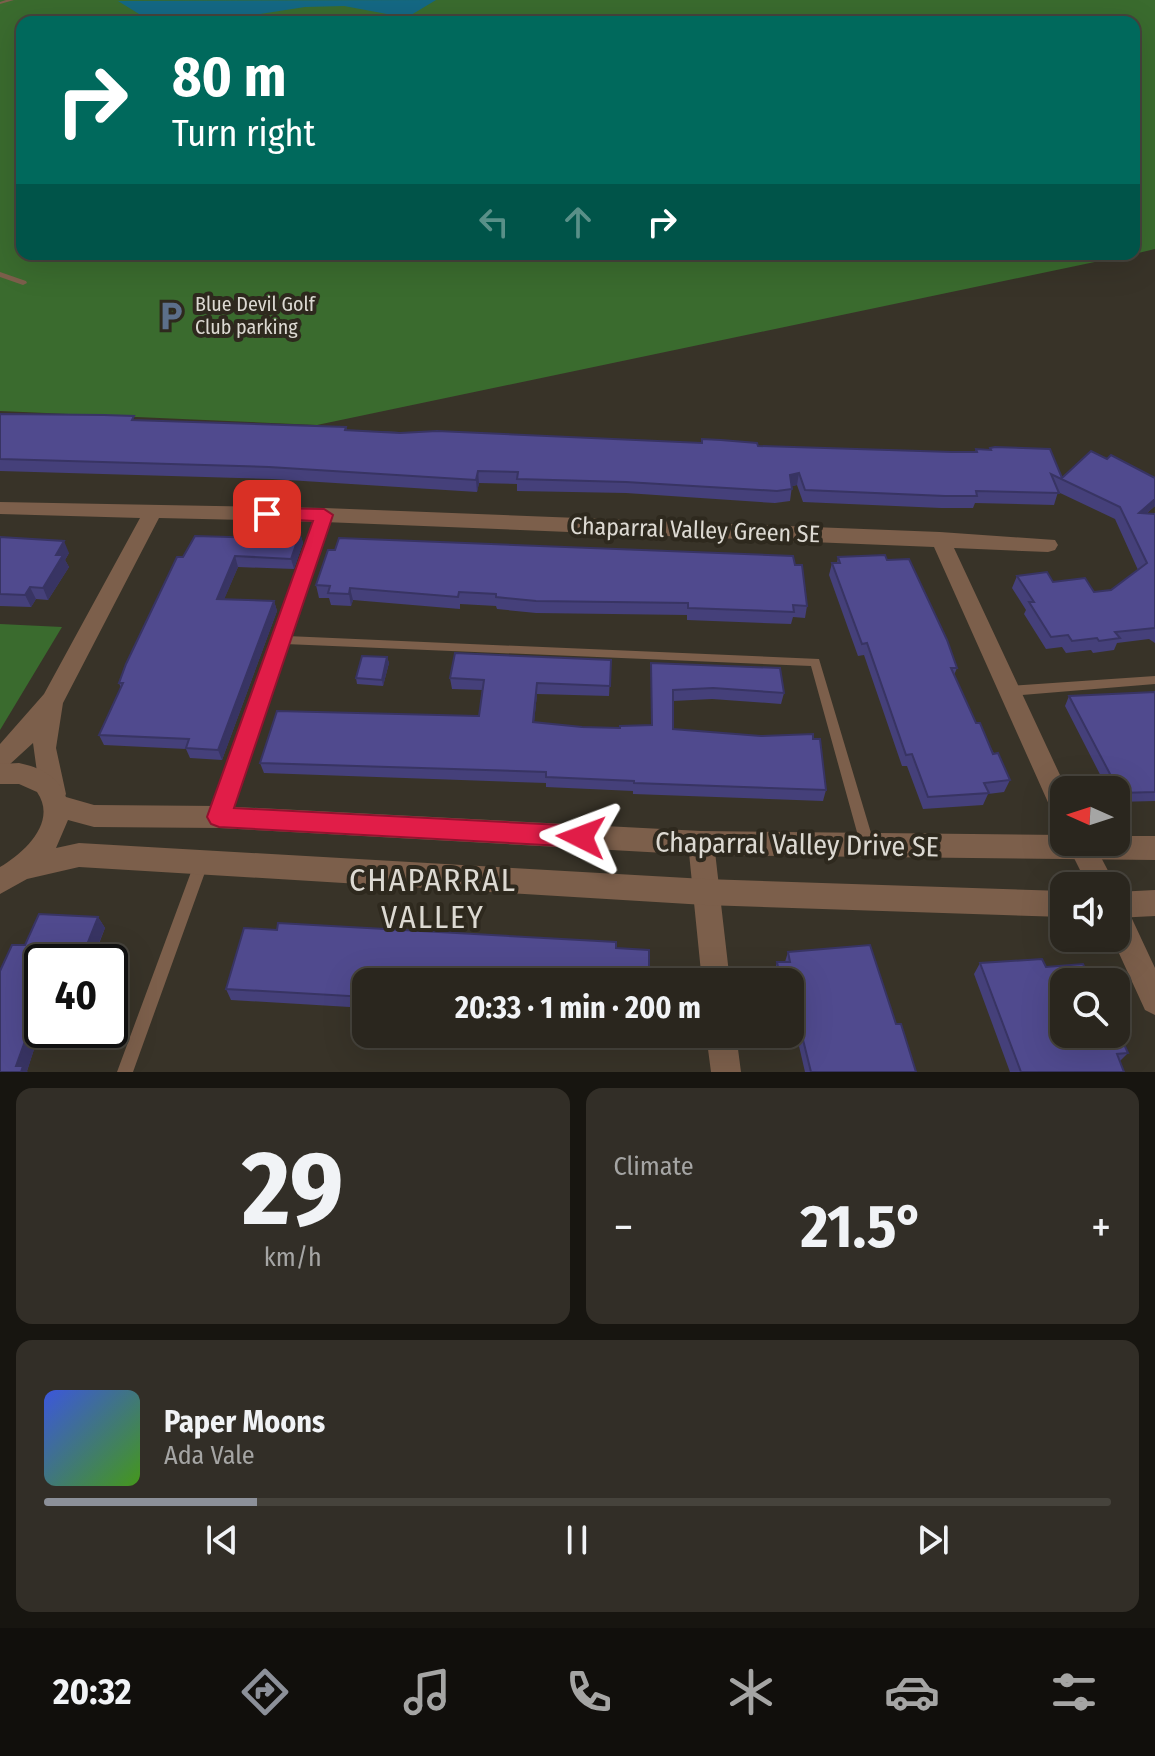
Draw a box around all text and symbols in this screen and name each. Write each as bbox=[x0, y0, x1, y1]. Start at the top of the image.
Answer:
text: 80 m bbox=[172, 44, 287, 111]
icon: right bbox=[40, 48, 144, 152]
text: Turn right bbox=[172, 112, 315, 156]
icon: left bbox=[472, 200, 516, 244]
icon: ahead bbox=[556, 200, 600, 244]
icon: right bbox=[640, 200, 684, 244]
place label: Blue Devil Golf Club parking bbox=[195, 292, 317, 339]
parking icon: Blue Devil Golf Club parking bbox=[154, 299, 188, 333]
pin bbox=[233, 480, 301, 548]
icon: arrive bbox=[245, 492, 289, 536]
street label: Chaparral Valley Green SE bbox=[569, 512, 821, 548]
north arrow bbox=[1050, 776, 1130, 856]
map controls bbox=[1050, 776, 1130, 1048]
position arrow bbox=[539, 795, 623, 879]
street label: Chaparral Valley Drive SE bbox=[655, 826, 939, 863]
district label: CHAPARRAL VALLEY bbox=[349, 861, 517, 936]
button: sound bbox=[1050, 872, 1130, 952]
speed limit sign: 40 bbox=[24, 944, 128, 1048]
button: search bbox=[1050, 968, 1130, 1048]
text: 20:33 · 1 min · 200 m bbox=[455, 990, 701, 1026]
text: 29 bbox=[242, 1127, 343, 1252]
text: Climate bbox=[614, 1151, 694, 1182]
text: 21.5° bbox=[800, 1191, 924, 1263]
text: − bbox=[614, 1201, 633, 1254]
text: + bbox=[1091, 1201, 1111, 1254]
text: km/h bbox=[264, 1242, 322, 1273]
text: Paper Moons bbox=[164, 1404, 325, 1440]
text: Ada Vale bbox=[164, 1440, 255, 1471]
icon: previous bbox=[200, 1518, 244, 1562]
icon: pause bbox=[555, 1518, 599, 1562]
icon: next bbox=[911, 1518, 955, 1562]
icon: directions bbox=[237, 1664, 293, 1720]
icon: music bbox=[399, 1664, 455, 1720]
icon: phone bbox=[561, 1664, 617, 1720]
icon: climate bbox=[723, 1664, 779, 1720]
icon: car bbox=[884, 1664, 940, 1720]
icon: filters bbox=[1046, 1664, 1102, 1720]
text: 20:32 bbox=[53, 1670, 131, 1714]

